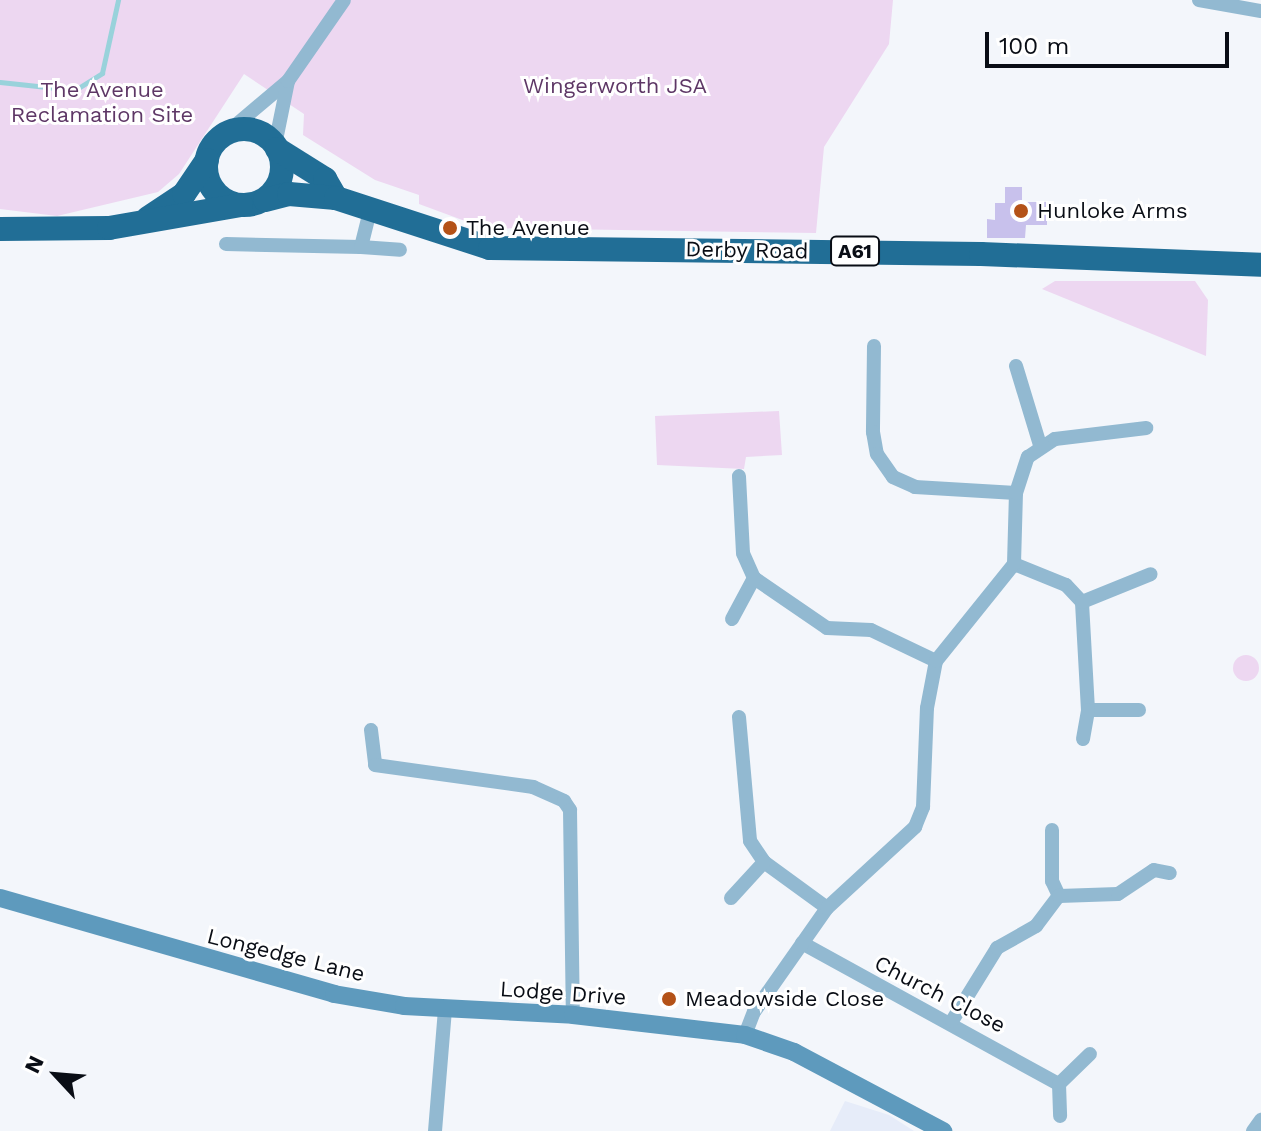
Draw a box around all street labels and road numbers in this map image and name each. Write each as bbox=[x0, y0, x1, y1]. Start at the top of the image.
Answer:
road number: A61 bbox=[829, 235, 881, 267]
street label: Derby Road bbox=[685, 236, 809, 264]
street label: Longedge Lane bbox=[204, 923, 368, 987]
street label: Church Close bbox=[870, 950, 1010, 1038]
street label: Lodge Drive bbox=[499, 975, 627, 1011]

